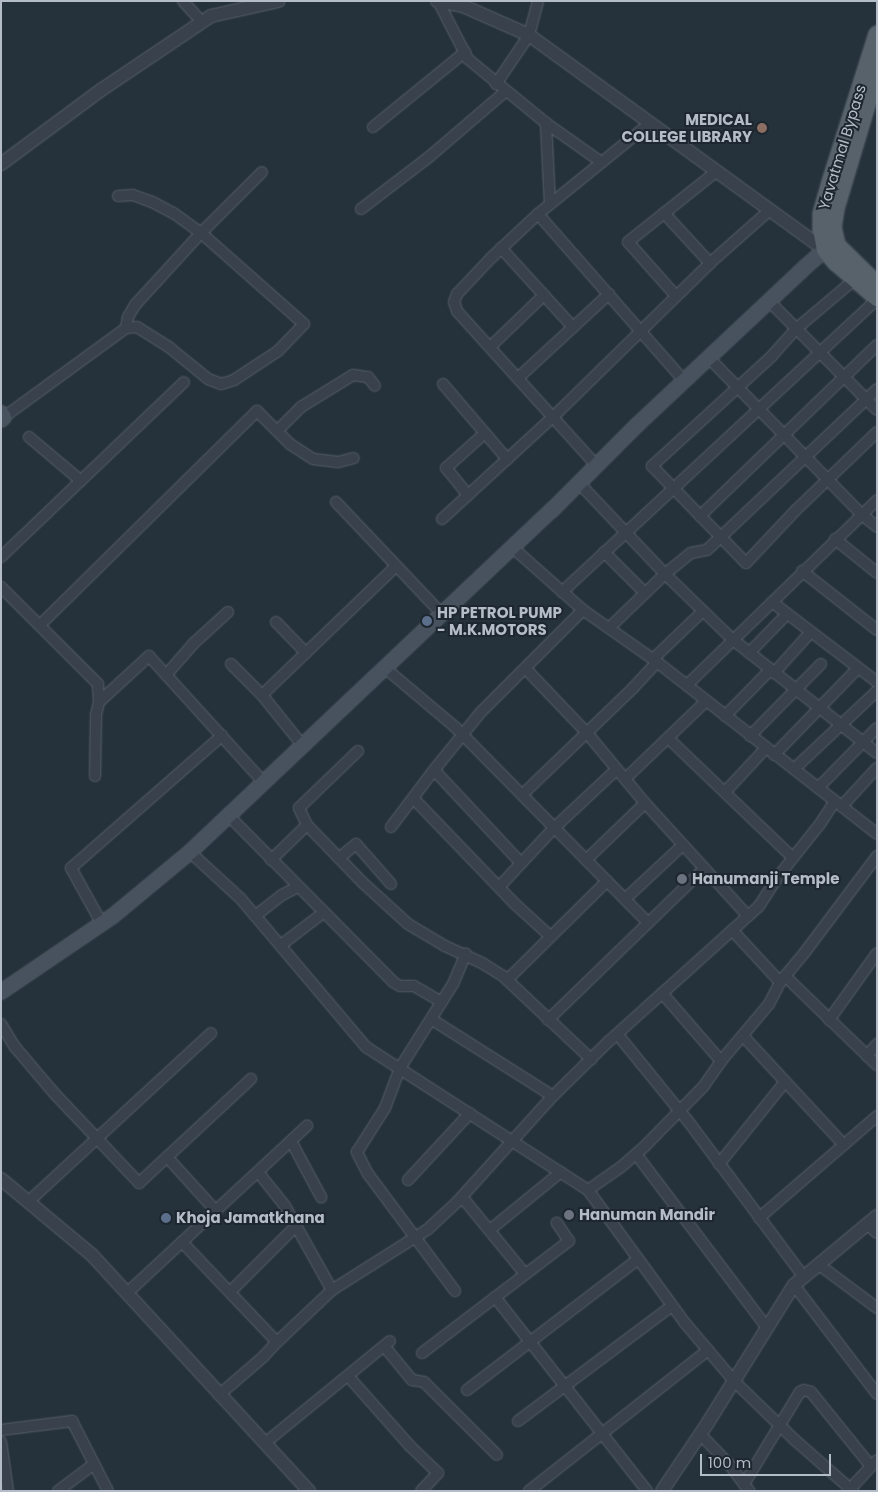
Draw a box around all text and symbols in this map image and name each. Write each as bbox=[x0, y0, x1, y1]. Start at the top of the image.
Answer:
street label: Yavatmal Bypass bbox=[814, 82, 870, 212]
place label: MEDICAL COLLEGE LIBRARY bbox=[621, 110, 752, 145]
marker: MEDICAL COLLEGE LIBRARY bbox=[756, 122, 768, 134]
place label: HP PETROL PUMP - M.K.MOTORS bbox=[437, 603, 562, 638]
marker: HP PETROL PUMP - M.K.MOTORS bbox=[421, 615, 433, 627]
place label: Hanumanji Temple bbox=[692, 870, 839, 888]
marker: Hanumanji Temple bbox=[676, 873, 688, 885]
place label: Hanuman Mandir bbox=[579, 1206, 715, 1224]
place label: Khoja Jamatkhana bbox=[176, 1209, 325, 1227]
marker: Hanuman Mandir bbox=[563, 1209, 575, 1221]
marker: Khoja Jamatkhana bbox=[160, 1212, 172, 1224]
scale bar bbox=[703, 1444, 834, 1476]
text: 100 m bbox=[708, 1452, 751, 1473]

